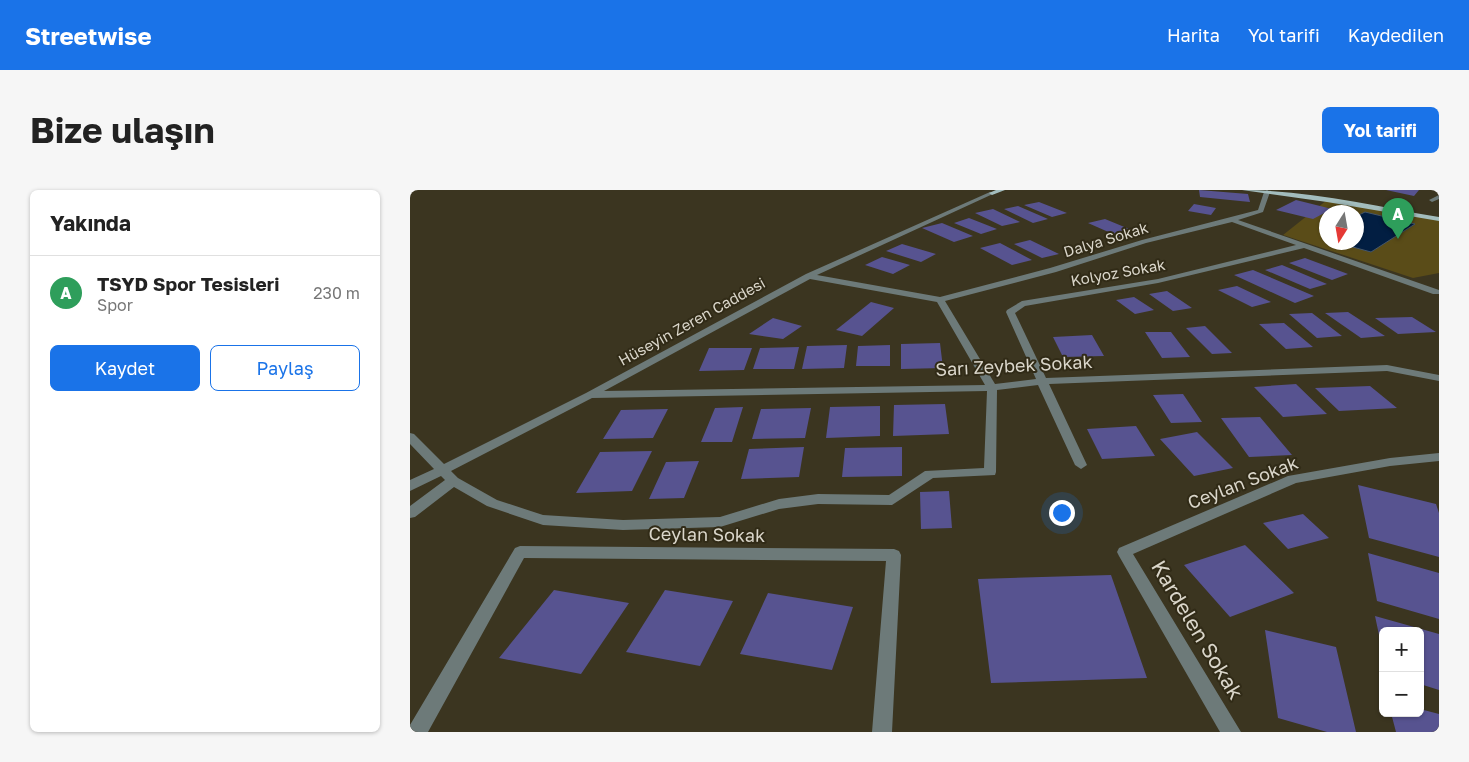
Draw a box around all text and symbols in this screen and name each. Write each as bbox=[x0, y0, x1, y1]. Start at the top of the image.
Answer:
text: Streetwise bbox=[25, 21, 152, 50]
text: Harita bbox=[1167, 24, 1220, 46]
text: Yol tarifi bbox=[1248, 24, 1320, 46]
text: Kaydedilen bbox=[1348, 24, 1444, 46]
button: Yol tarifi bbox=[1322, 107, 1439, 153]
text: Bize ulaşın bbox=[30, 109, 215, 151]
pin: A bbox=[1382, 198, 1414, 239]
north arrow bbox=[1319, 205, 1364, 250]
text: Yakında bbox=[50, 210, 131, 236]
street label: Dalya Sokak bbox=[1061, 217, 1151, 260]
street label: Kolyoz Sokak bbox=[1069, 255, 1167, 289]
text: TSYD Spor Tesisleri bbox=[97, 272, 279, 295]
street label: Hüseyin Zeren Caddesi bbox=[615, 273, 768, 369]
text: A bbox=[60, 283, 72, 303]
text: 230 m bbox=[313, 283, 360, 303]
text: Spor bbox=[97, 295, 133, 315]
button: Kaydet bbox=[50, 345, 200, 391]
button: Paylaş bbox=[210, 345, 360, 391]
street label: Sarı Zeybek Sokak bbox=[935, 350, 1093, 380]
street label: Ceylan Sokak bbox=[1184, 451, 1301, 513]
your location bbox=[1049, 500, 1075, 526]
street label: Ceylan Sokak bbox=[649, 522, 765, 546]
street label: Kardelen Sokak bbox=[1146, 555, 1250, 704]
map controls bbox=[1379, 627, 1424, 717]
button: + bbox=[1379, 627, 1424, 672]
button: − bbox=[1379, 672, 1424, 717]

